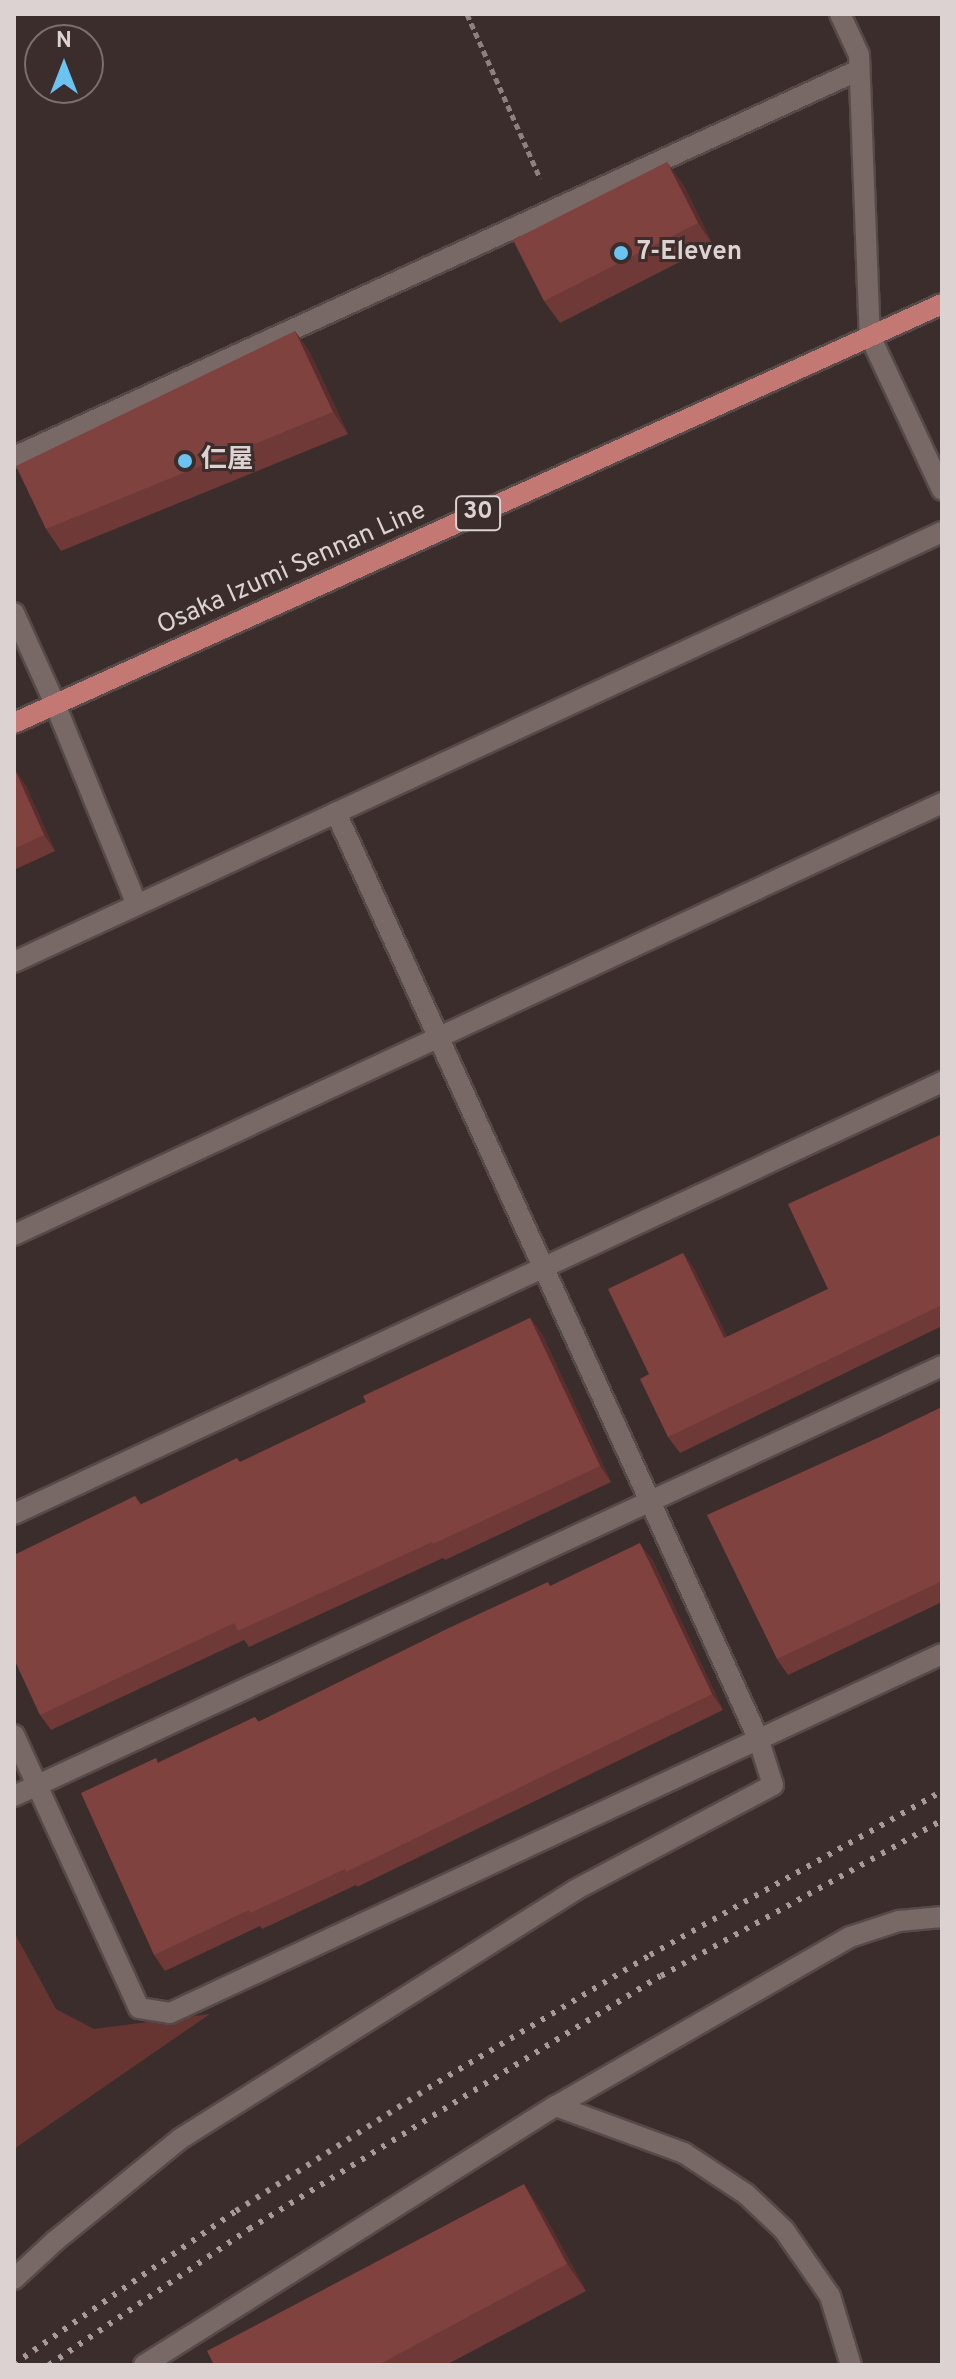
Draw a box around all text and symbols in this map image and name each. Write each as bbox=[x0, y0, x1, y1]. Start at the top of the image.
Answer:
north arrow bbox=[24, 24, 104, 104]
text: N bbox=[56, 28, 72, 55]
place label: 7-Eleven bbox=[637, 237, 742, 269]
marker: 7-Eleven bbox=[612, 244, 630, 262]
place label: 仁屋 bbox=[201, 445, 253, 477]
marker: 仁屋 bbox=[176, 452, 194, 470]
road number: 30 bbox=[454, 493, 502, 533]
street label: Osaka Izumi Sennan Line bbox=[153, 496, 431, 642]

